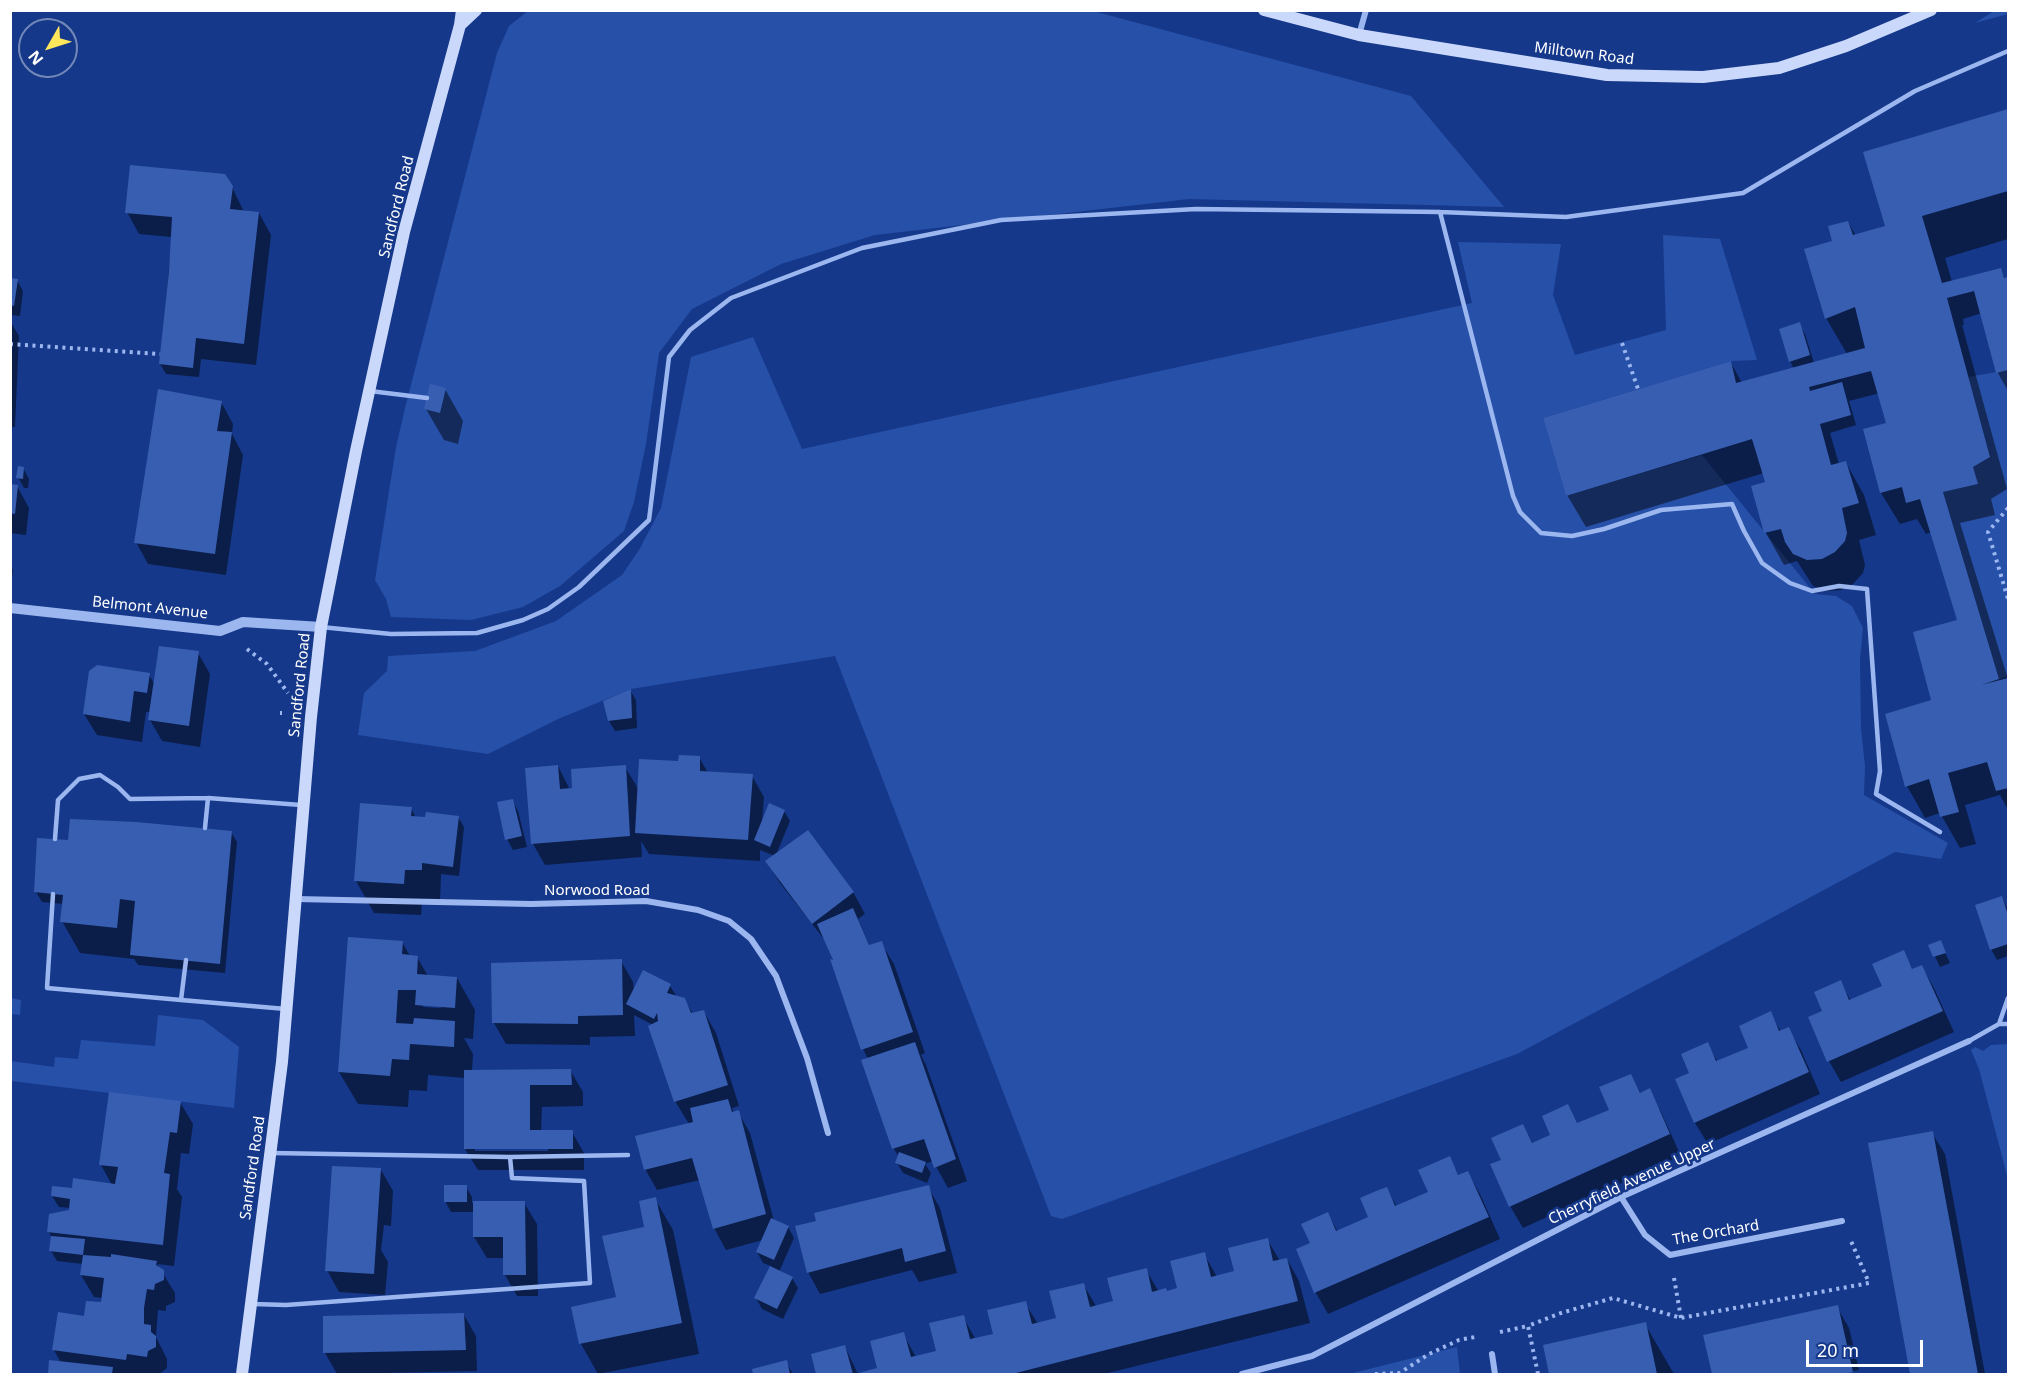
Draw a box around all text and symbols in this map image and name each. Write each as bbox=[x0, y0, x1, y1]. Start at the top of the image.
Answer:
north arrow bbox=[18, 18, 78, 78]
street label: Milltown Road bbox=[1533, 39, 1635, 69]
text: N bbox=[23, 46, 48, 70]
street label: Sandford Road bbox=[376, 154, 418, 260]
street label: Belmont Avenue bbox=[91, 593, 209, 623]
street label: Sandford Road bbox=[286, 632, 314, 738]
street label: Norwood Road bbox=[544, 882, 650, 900]
street label: Sandford Road bbox=[237, 1115, 269, 1221]
street label: Cherryfield Avenue Upper bbox=[1546, 1135, 1718, 1229]
street label: The Orchard bbox=[1671, 1217, 1761, 1249]
scale bar bbox=[1809, 1328, 1926, 1366]
text: 20 m bbox=[1817, 1338, 1859, 1362]

